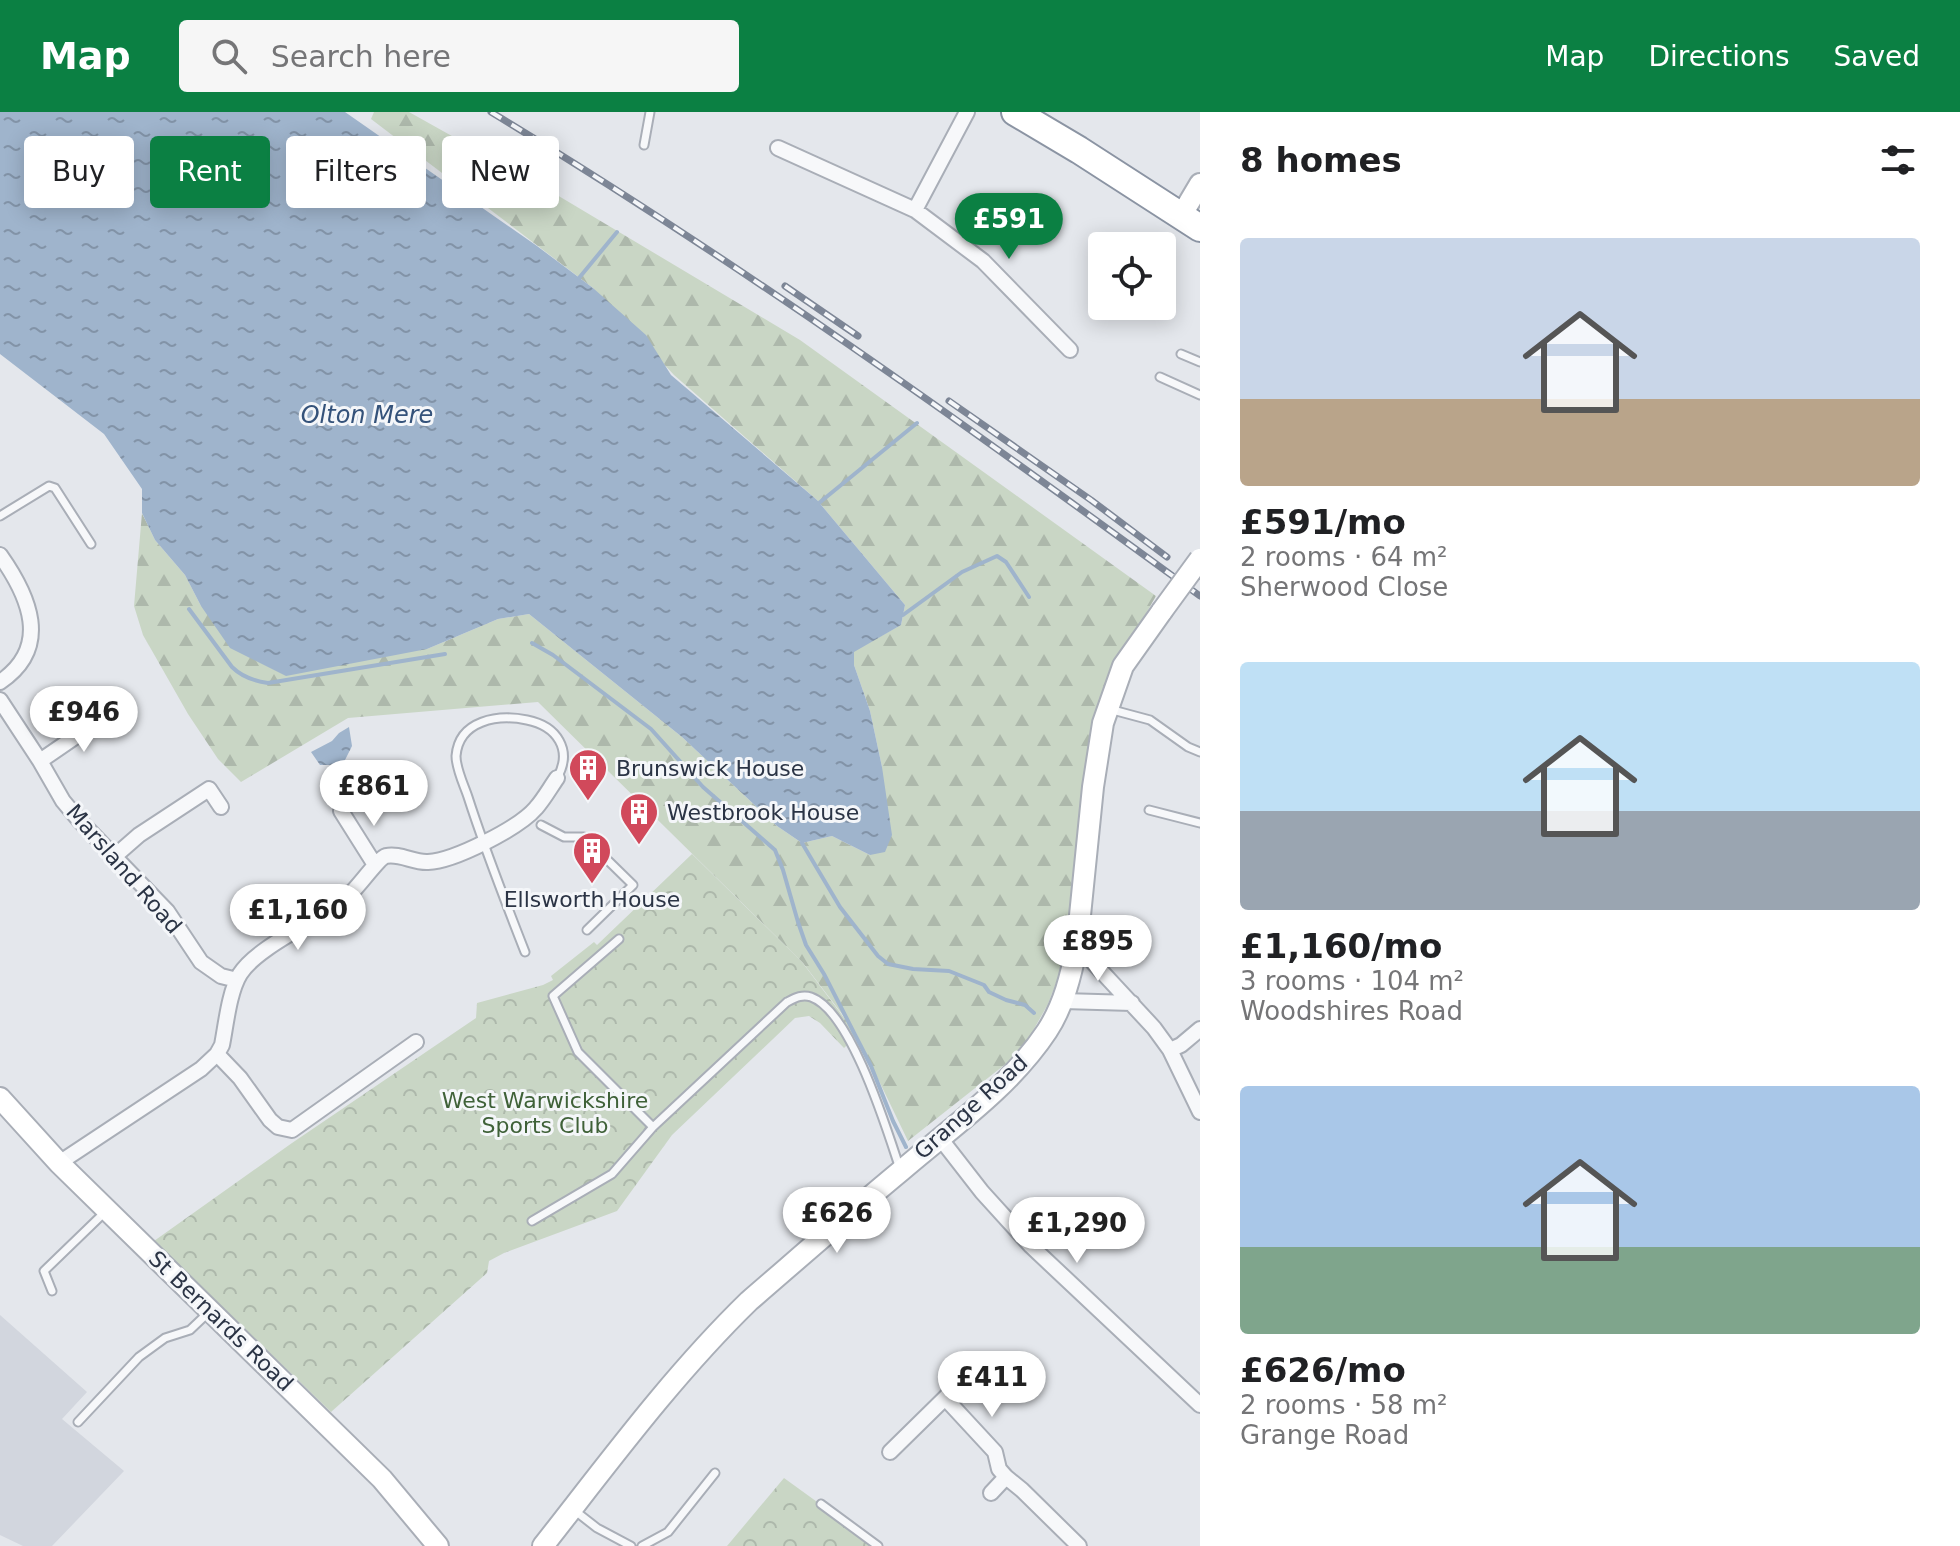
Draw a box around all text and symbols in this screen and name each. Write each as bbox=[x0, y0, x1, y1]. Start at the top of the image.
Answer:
search box bbox=[179, 20, 739, 92]
text: Map bbox=[40, 34, 131, 78]
icon: search bbox=[207, 34, 251, 78]
text: Search here bbox=[271, 39, 451, 74]
text: Map bbox=[1545, 40, 1604, 73]
text: Directions bbox=[1648, 40, 1789, 73]
text: Saved bbox=[1833, 40, 1920, 73]
chip: Buy bbox=[24, 136, 134, 208]
chip: Rent bbox=[150, 136, 270, 208]
chip: Filters bbox=[286, 136, 426, 208]
chip: New bbox=[442, 136, 559, 208]
icon: filters bbox=[1876, 138, 1920, 182]
text: 8 homes bbox=[1240, 140, 1402, 180]
pin: £591 bbox=[962, 193, 1056, 261]
text: £591 bbox=[973, 204, 1045, 234]
map controls bbox=[1088, 232, 1176, 320]
button: locate bbox=[1088, 232, 1176, 320]
icon: home bbox=[1508, 290, 1652, 434]
water label: Olton Mere bbox=[301, 401, 433, 429]
text: £591/mo bbox=[1240, 502, 1406, 542]
text: 2 rooms · 64 m² bbox=[1240, 542, 1448, 572]
text: Sherwood Close bbox=[1240, 572, 1448, 602]
pin: £946 bbox=[37, 686, 131, 754]
text: £946 bbox=[48, 697, 120, 727]
icon: home bbox=[1508, 714, 1652, 858]
building icon: Brunswick House bbox=[567, 747, 609, 802]
place label: Brunswick House bbox=[616, 756, 804, 781]
pin: £861 bbox=[327, 760, 421, 828]
text: £861 bbox=[338, 771, 410, 801]
building icon: Westbrook House bbox=[618, 791, 660, 846]
street label: Marsland Road bbox=[61, 799, 187, 939]
place label: Westbrook House bbox=[667, 800, 859, 825]
building icon: Ellsworth House bbox=[571, 830, 613, 885]
pin: £1,160 bbox=[233, 884, 363, 952]
place label: Ellsworth House bbox=[504, 887, 680, 912]
text: £1,160 bbox=[248, 895, 348, 925]
pin: £895 bbox=[1051, 915, 1145, 983]
text: £895 bbox=[1062, 926, 1134, 956]
text: £1,160/mo bbox=[1240, 926, 1442, 966]
text: 3 rooms · 104 m² bbox=[1240, 966, 1464, 996]
text: Woodshires Road bbox=[1240, 996, 1463, 1026]
street label: Grange Road bbox=[909, 1050, 1033, 1164]
park label: West Warwickshire Sports Club bbox=[442, 1088, 648, 1138]
icon: home bbox=[1508, 1138, 1652, 1282]
pin: £626 bbox=[790, 1187, 884, 1255]
pin: £1,290 bbox=[1012, 1197, 1142, 1265]
text: £626 bbox=[801, 1198, 873, 1228]
text: £1,290 bbox=[1027, 1208, 1127, 1238]
street label: St Bernards Road bbox=[144, 1246, 298, 1396]
text: £626/mo bbox=[1240, 1350, 1406, 1390]
pin: £411 bbox=[945, 1351, 1039, 1419]
text: £411 bbox=[956, 1362, 1028, 1392]
text: 2 rooms · 58 m² bbox=[1240, 1390, 1448, 1420]
text: Grange Road bbox=[1240, 1420, 1409, 1450]

